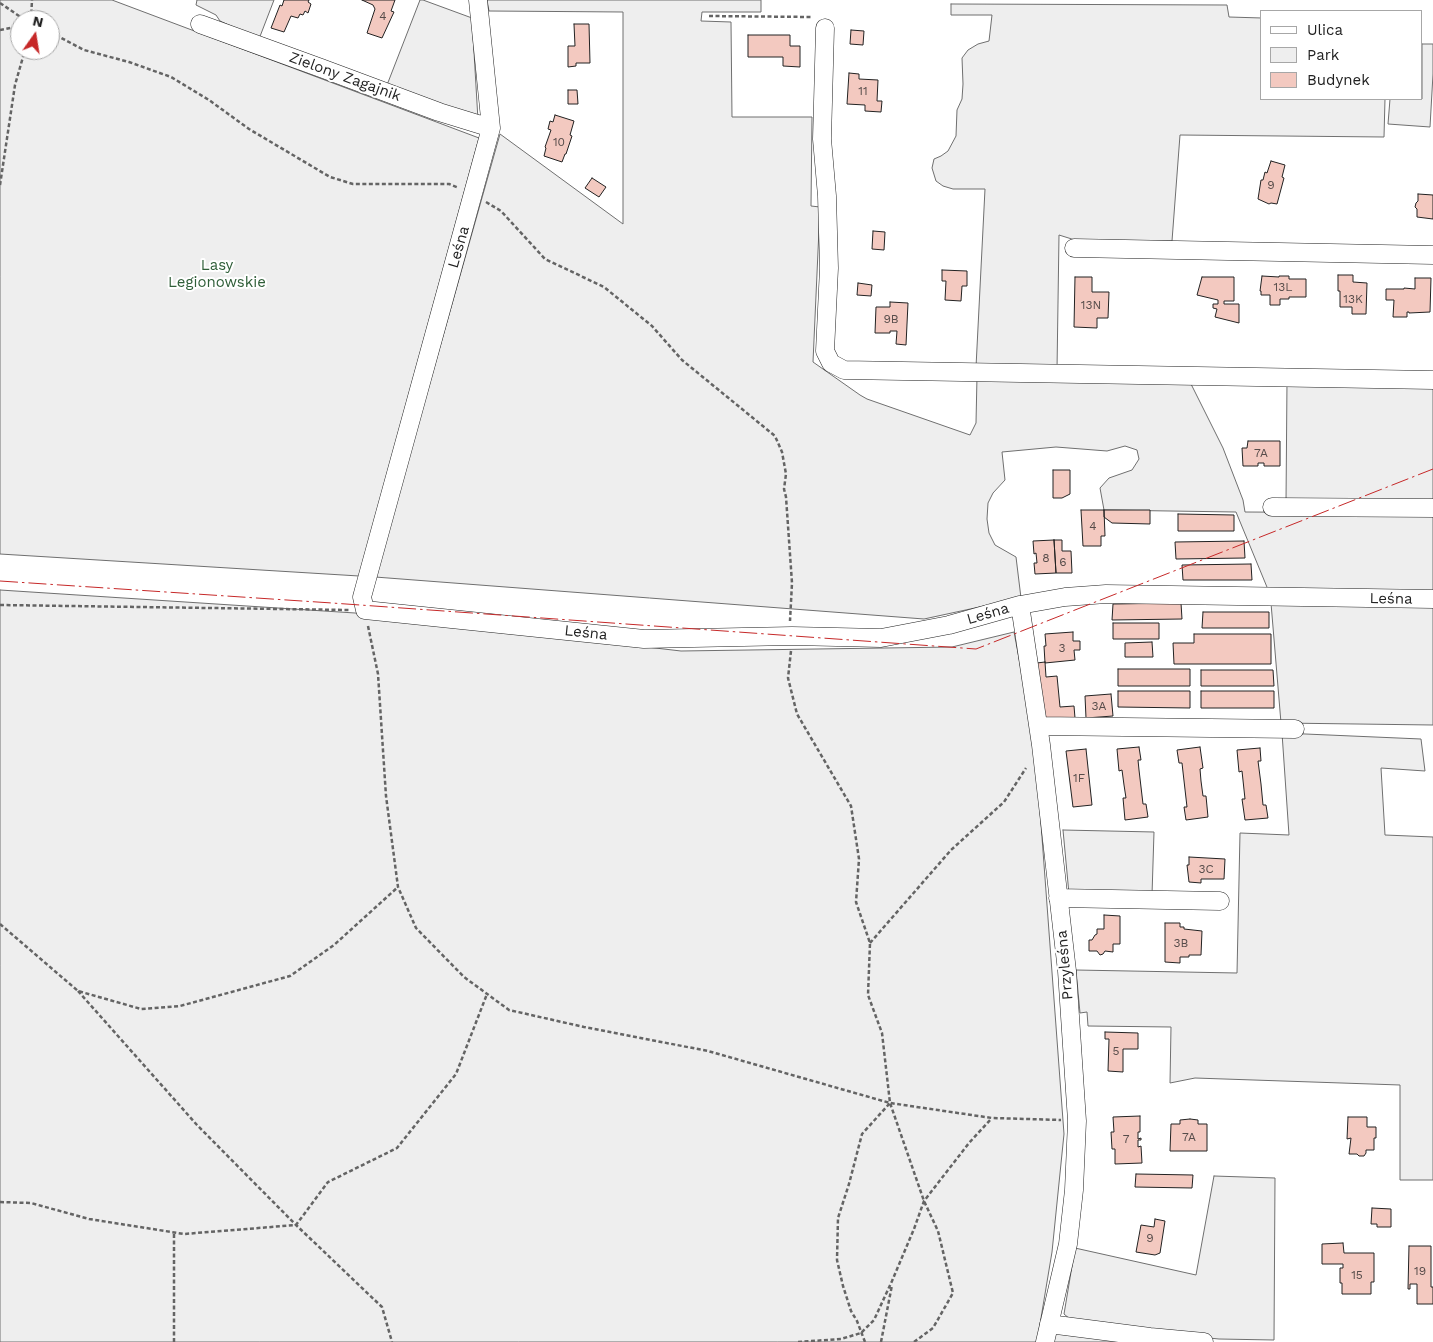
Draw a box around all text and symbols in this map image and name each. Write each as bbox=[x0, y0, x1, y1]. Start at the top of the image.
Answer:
house number: 4 bbox=[379, 9, 387, 23]
north arrow bbox=[10, 10, 60, 60]
legend bbox=[1260, 10, 1423, 100]
text: N bbox=[31, 12, 45, 30]
text: Ulica bbox=[1307, 21, 1343, 39]
text: Park bbox=[1307, 46, 1339, 64]
street label: Zielony Zagajnik bbox=[287, 48, 403, 106]
text: Budynek bbox=[1307, 71, 1370, 89]
house number: 11 bbox=[858, 84, 868, 98]
house number: 10 bbox=[553, 135, 565, 149]
house number: 9 bbox=[1267, 178, 1275, 192]
street label: Leśna bbox=[444, 224, 474, 270]
park label: Lasy Legionowskie bbox=[168, 257, 266, 292]
house number: 13L bbox=[1274, 280, 1292, 294]
house number: 13K bbox=[1343, 292, 1363, 306]
house number: 13N bbox=[1081, 298, 1101, 312]
house number: 9B bbox=[883, 312, 899, 326]
house number: 7A bbox=[1254, 446, 1268, 460]
house number: 4 bbox=[1089, 519, 1097, 533]
house number: 8 bbox=[1042, 551, 1050, 565]
house number: 6 bbox=[1059, 555, 1067, 569]
street label: Leśna bbox=[1369, 590, 1413, 608]
street label: Leśna bbox=[965, 599, 1011, 629]
street label: Leśna bbox=[564, 622, 608, 644]
house number: 3 bbox=[1059, 641, 1065, 655]
house number: 3A bbox=[1092, 699, 1106, 713]
house number: 1F bbox=[1073, 771, 1085, 785]
house number: 3C bbox=[1198, 862, 1214, 876]
street label: Przyleśna bbox=[1053, 929, 1077, 1001]
house number: 3B bbox=[1174, 936, 1188, 950]
house number: 5 bbox=[1113, 1044, 1119, 1058]
house number: 7A bbox=[1182, 1130, 1196, 1144]
house number: 7 bbox=[1123, 1132, 1129, 1146]
house number: 9 bbox=[1146, 1231, 1154, 1245]
house number: 19 bbox=[1414, 1264, 1426, 1278]
house number: 15 bbox=[1351, 1268, 1363, 1282]

